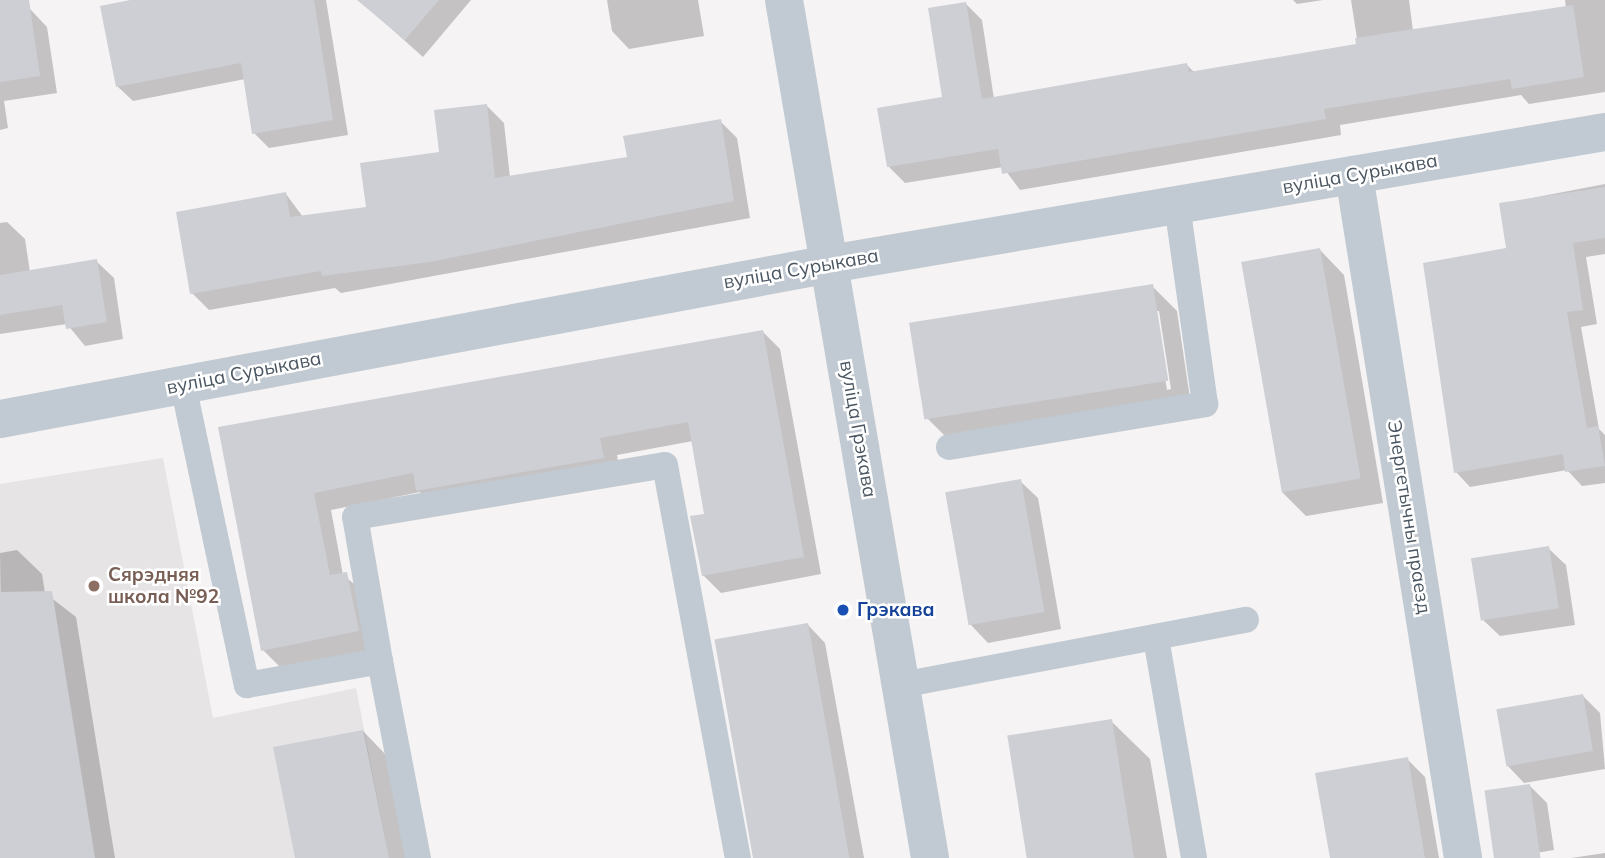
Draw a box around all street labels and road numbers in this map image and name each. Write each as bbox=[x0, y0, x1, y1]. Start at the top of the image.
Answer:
street label: вуліца Сурыкава bbox=[1281, 149, 1439, 199]
street label: вуліца Сурыкава bbox=[722, 244, 880, 294]
street label: вуліца Сурыкава bbox=[165, 347, 323, 399]
street label: вуліца Грэкава bbox=[835, 359, 881, 499]
street label: Энергетычны праезд bbox=[1382, 418, 1436, 616]

